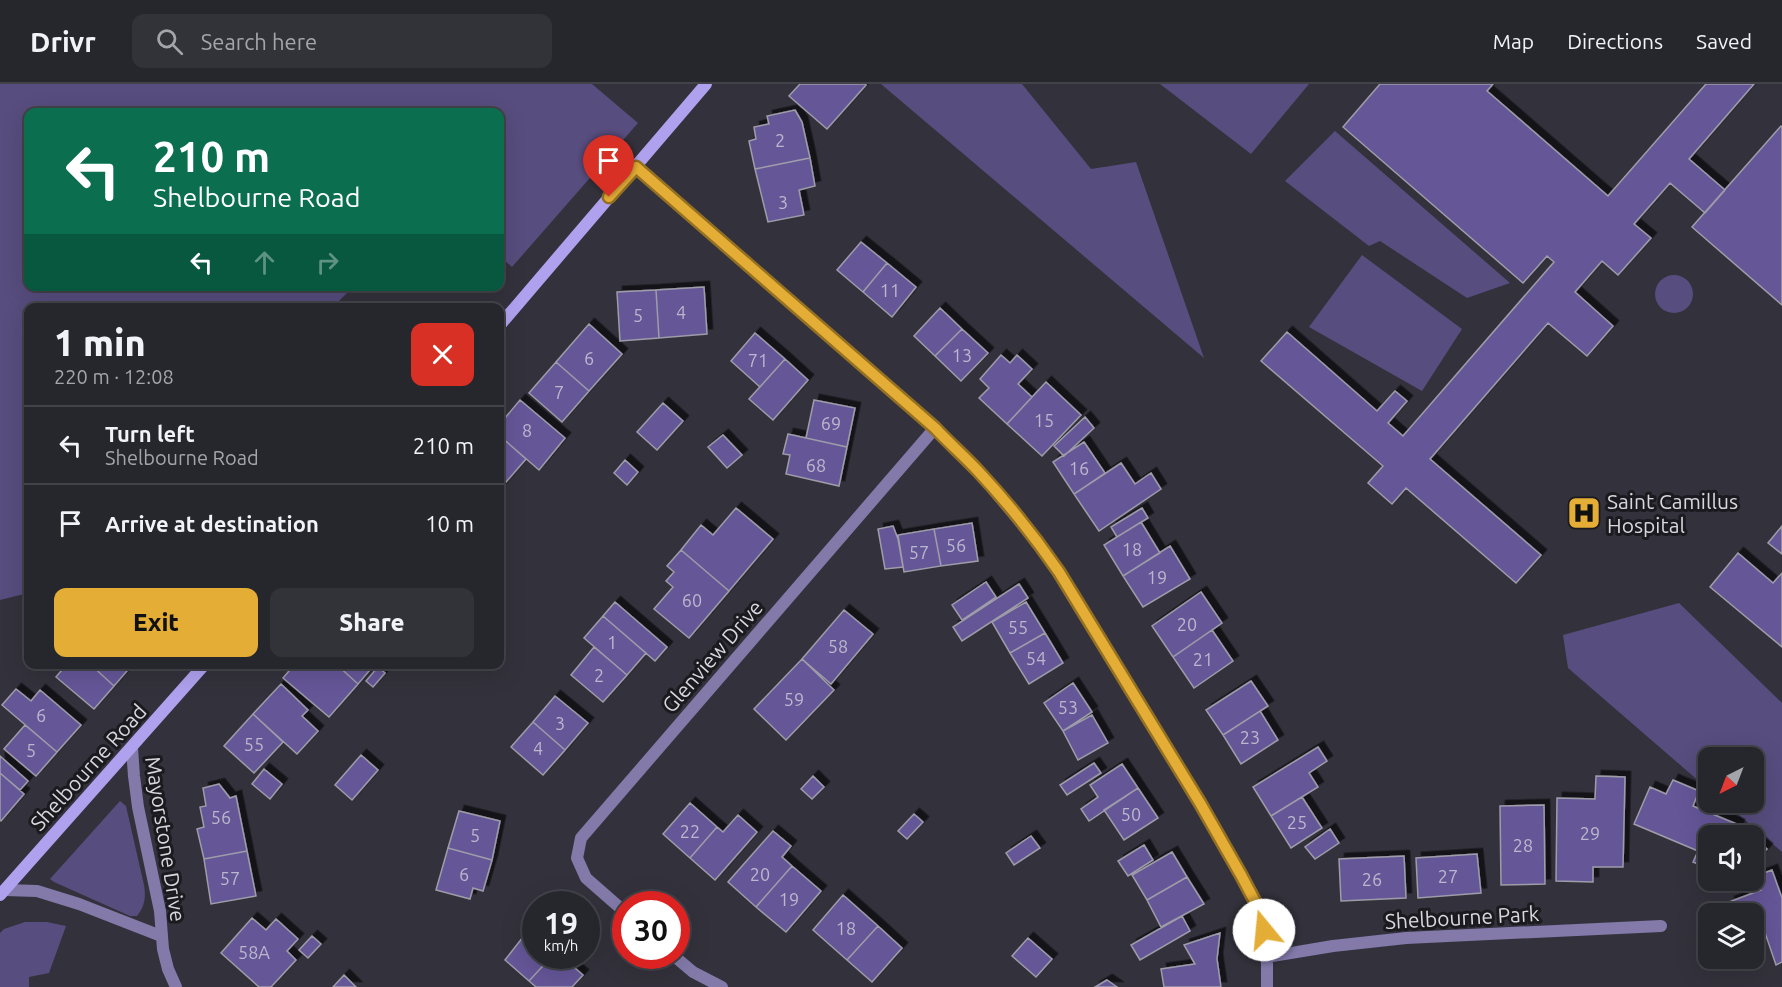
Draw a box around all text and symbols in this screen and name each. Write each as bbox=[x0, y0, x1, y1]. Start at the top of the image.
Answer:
search box bbox=[132, 14, 552, 68]
icon: search bbox=[153, 25, 186, 58]
text: Drivr bbox=[30, 26, 96, 57]
text: Search here bbox=[201, 29, 317, 54]
text: Map bbox=[1493, 29, 1534, 53]
text: Directions bbox=[1567, 29, 1663, 53]
text: Saved bbox=[1696, 29, 1752, 53]
house number: 2 bbox=[775, 130, 785, 150]
icon: left bbox=[54, 132, 132, 210]
text: 210 m bbox=[153, 133, 270, 180]
pin bbox=[583, 135, 634, 197]
icon: arrive bbox=[592, 144, 625, 177]
text: Shelbourne Road bbox=[153, 182, 361, 212]
house number: 3 bbox=[778, 192, 788, 212]
icon: left bbox=[185, 246, 218, 279]
icon: ahead bbox=[248, 246, 281, 279]
icon: right bbox=[311, 246, 344, 279]
house number: 11 bbox=[880, 280, 900, 300]
house number: 4 bbox=[676, 302, 686, 322]
house number: 5 bbox=[633, 305, 643, 325]
text: 1 min bbox=[54, 322, 146, 363]
button: close bbox=[411, 323, 474, 386]
house number: 13 bbox=[952, 345, 972, 365]
house number: 6 bbox=[584, 348, 594, 368]
house number: 71 bbox=[748, 350, 768, 370]
text: 220 m · 12:08 bbox=[54, 365, 174, 388]
house number: 7 bbox=[554, 382, 564, 402]
house number: 15 bbox=[1034, 410, 1054, 430]
house number: 69 bbox=[821, 413, 841, 433]
house number: 8 bbox=[522, 420, 532, 440]
text: Turn left bbox=[105, 421, 195, 446]
icon: left bbox=[54, 429, 87, 462]
text: 210 m bbox=[413, 433, 474, 458]
text: Shelbourne Road bbox=[105, 446, 259, 469]
house number: 68 bbox=[806, 455, 826, 475]
house number: 16 bbox=[1069, 458, 1089, 478]
place label: Saint Camillus Hospital bbox=[1607, 489, 1738, 537]
hospital icon: Saint Camillus Hospital bbox=[1566, 495, 1602, 531]
icon: arrive bbox=[54, 507, 87, 540]
text: Arrive at destination bbox=[105, 511, 319, 536]
text: 10 m bbox=[425, 511, 474, 536]
house number: 56 bbox=[946, 535, 966, 555]
house number: 18 bbox=[1122, 539, 1142, 559]
house number: 57 bbox=[909, 542, 929, 562]
house number: 19 bbox=[1147, 567, 1167, 587]
button: Exit bbox=[54, 588, 258, 657]
button: Share bbox=[270, 588, 474, 657]
house number: 60 bbox=[682, 590, 702, 610]
street label: Glenview Drive bbox=[657, 595, 767, 717]
house number: 20 bbox=[1177, 614, 1197, 634]
house number: 55 bbox=[1008, 617, 1028, 637]
house number: 1 bbox=[607, 632, 617, 652]
house number: 58 bbox=[828, 636, 848, 656]
house number: 54 bbox=[1026, 648, 1046, 668]
house number: 21 bbox=[1193, 649, 1213, 669]
house number: 2 bbox=[594, 665, 604, 685]
house number: 59 bbox=[784, 689, 804, 709]
house number: 53 bbox=[1058, 697, 1078, 717]
street label: Shelbourne Road bbox=[25, 699, 151, 835]
house number: 6 bbox=[36, 705, 46, 725]
house number: 3 bbox=[555, 713, 565, 733]
house number: 23 bbox=[1240, 727, 1260, 747]
house number: 55 bbox=[244, 734, 264, 754]
house number: 4 bbox=[533, 738, 543, 758]
house number: 5 bbox=[26, 740, 36, 760]
north arrow bbox=[1698, 747, 1764, 813]
map controls bbox=[1698, 747, 1764, 969]
street label: Mayorstone Drive bbox=[141, 755, 191, 923]
house number: 50 bbox=[1121, 804, 1141, 824]
house number: 56 bbox=[211, 807, 231, 827]
house number: 25 bbox=[1287, 812, 1307, 832]
house number: 22 bbox=[680, 821, 700, 841]
house number: 29 bbox=[1580, 823, 1600, 843]
house number: 5 bbox=[470, 825, 480, 845]
button: sound bbox=[1698, 825, 1764, 891]
house number: 28 bbox=[1513, 835, 1533, 855]
house number: 6 bbox=[459, 864, 469, 884]
house number: 20 bbox=[750, 864, 770, 884]
house number: 27 bbox=[1438, 866, 1458, 886]
house number: 57 bbox=[220, 868, 240, 888]
house number: 26 bbox=[1362, 869, 1382, 889]
house number: 19 bbox=[779, 889, 799, 909]
speed limit sign: 30 bbox=[612, 891, 690, 969]
position arrow bbox=[1232, 898, 1296, 962]
street label: Shelbourne Park bbox=[1384, 901, 1540, 933]
button: layers bbox=[1698, 903, 1764, 969]
text: 19 bbox=[544, 906, 578, 940]
house number: 18 bbox=[836, 918, 856, 938]
text: km/h bbox=[544, 937, 578, 954]
house number: 58A bbox=[238, 942, 270, 962]

